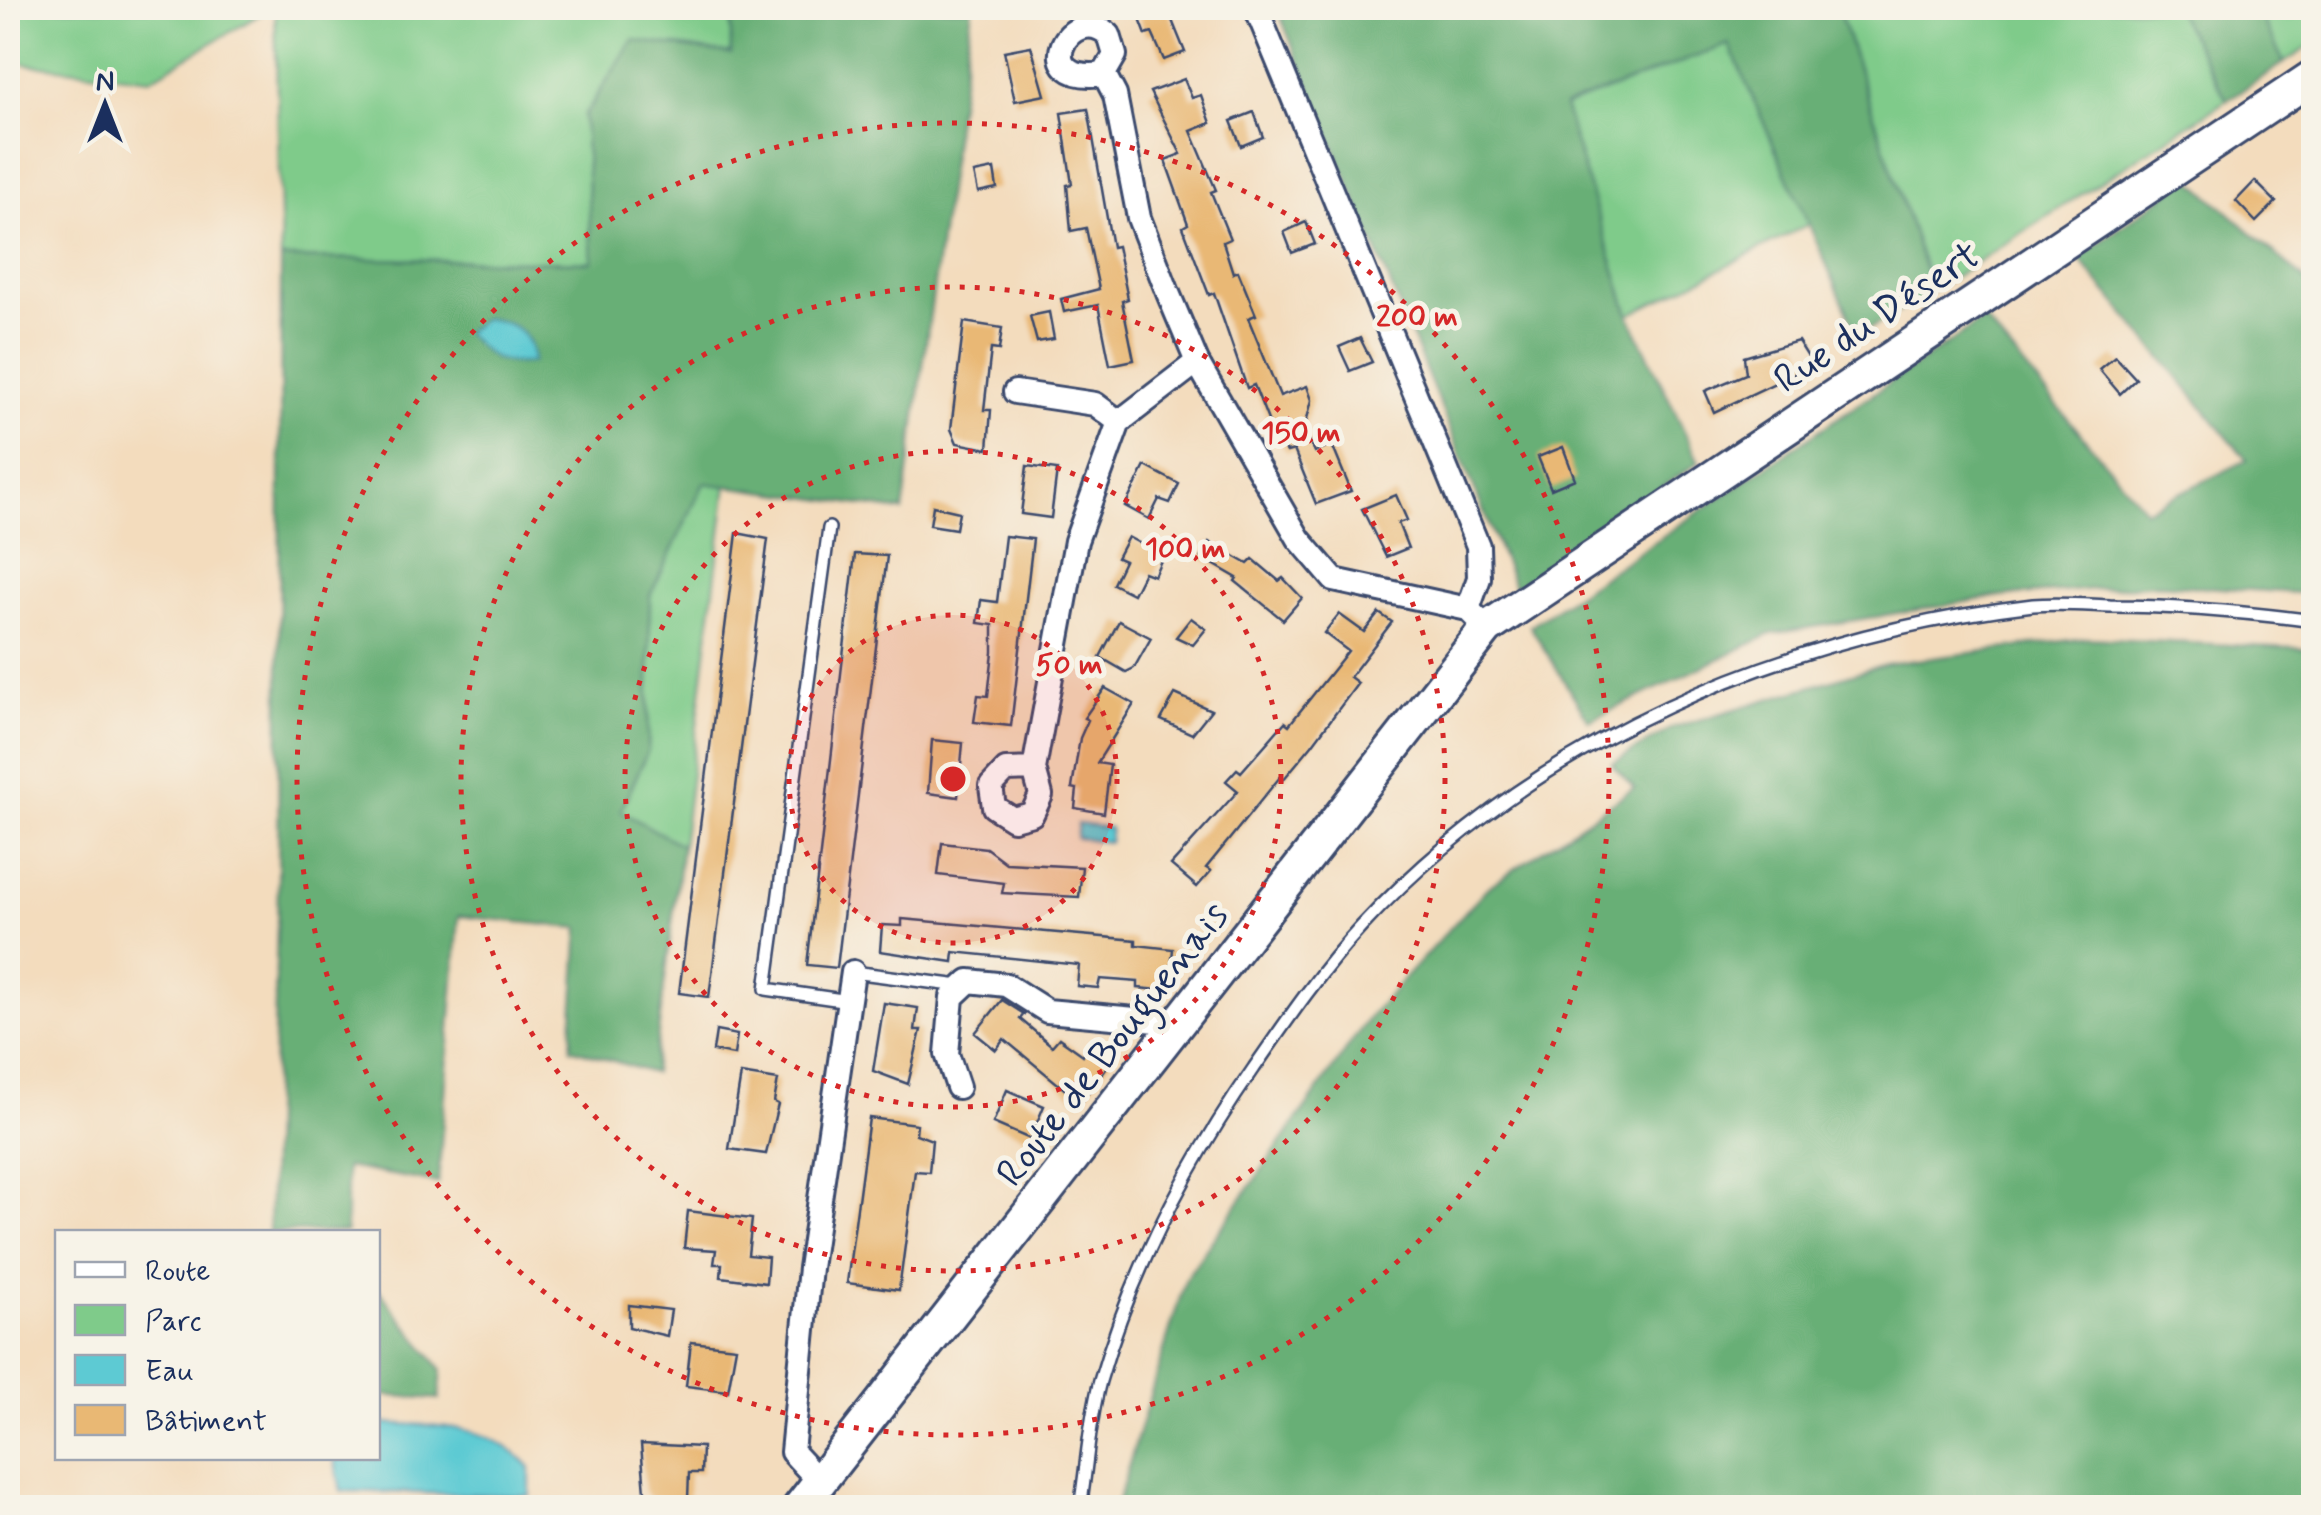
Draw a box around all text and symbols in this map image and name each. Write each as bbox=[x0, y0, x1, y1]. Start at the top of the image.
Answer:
north arrow bbox=[55, 55, 155, 155]
text: N bbox=[96, 64, 114, 101]
street label: Rue du Désert bbox=[1765, 230, 1991, 407]
text: 200 m bbox=[1376, 298, 1458, 337]
text: 150 m bbox=[1261, 414, 1341, 453]
text: 100 m bbox=[1145, 530, 1225, 569]
text: 50 m bbox=[1035, 646, 1103, 685]
centre of rings bbox=[935, 761, 971, 797]
street label: Route de Bouguenais bbox=[986, 892, 1244, 1201]
legend bbox=[55, 1230, 380, 1460]
text: Route bbox=[145, 1252, 210, 1291]
text: Parc bbox=[145, 1302, 202, 1341]
text: Eau bbox=[145, 1352, 194, 1391]
text: Bâtiment bbox=[145, 1402, 267, 1441]

